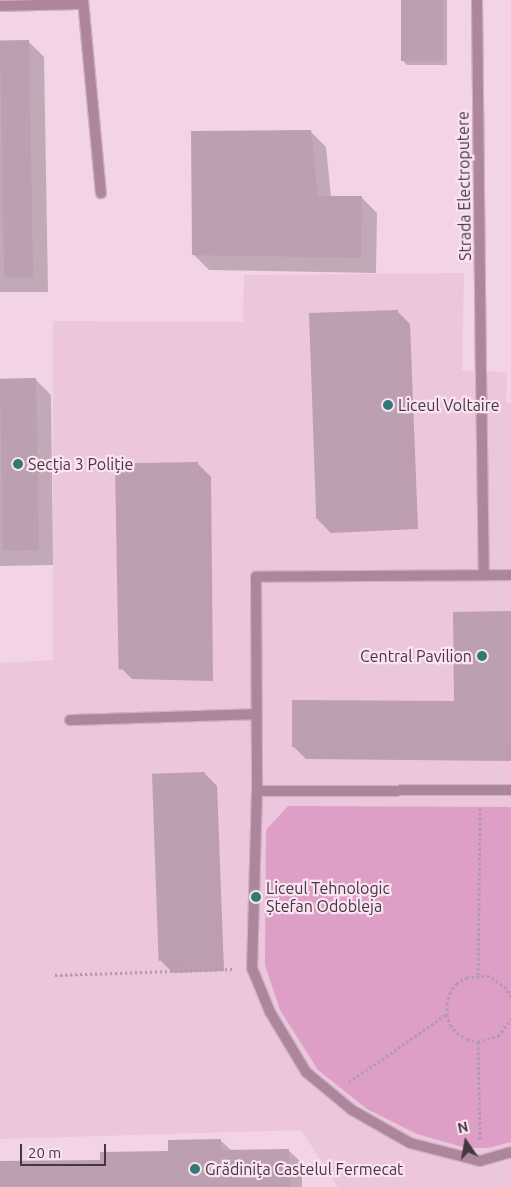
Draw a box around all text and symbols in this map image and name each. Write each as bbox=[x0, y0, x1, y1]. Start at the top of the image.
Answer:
street label: Strada Electroputere bbox=[453, 111, 475, 261]
place label: Liceul Voltaire bbox=[398, 395, 500, 415]
marker: Liceul Voltaire bbox=[382, 399, 394, 411]
place label: Secția 3 Poliție bbox=[28, 454, 133, 474]
marker: Secția 3 Poliție bbox=[12, 458, 24, 470]
place label: Central Pavilion bbox=[360, 646, 472, 666]
marker: Central Pavilion bbox=[476, 650, 488, 662]
place label: Liceul Tehnologic Ștefan Odobleja bbox=[266, 878, 390, 916]
marker: Liceul Tehnologic Ștefan Odobleja bbox=[250, 891, 262, 903]
north arrow bbox=[441, 1117, 491, 1167]
text: N bbox=[456, 1118, 470, 1136]
scale bar bbox=[22, 1134, 109, 1166]
text: 20 m bbox=[28, 1144, 61, 1161]
place label: Grădinița Castelul Fermecat bbox=[205, 1159, 403, 1179]
marker: Grădinița Castelul Fermecat bbox=[189, 1163, 201, 1175]

